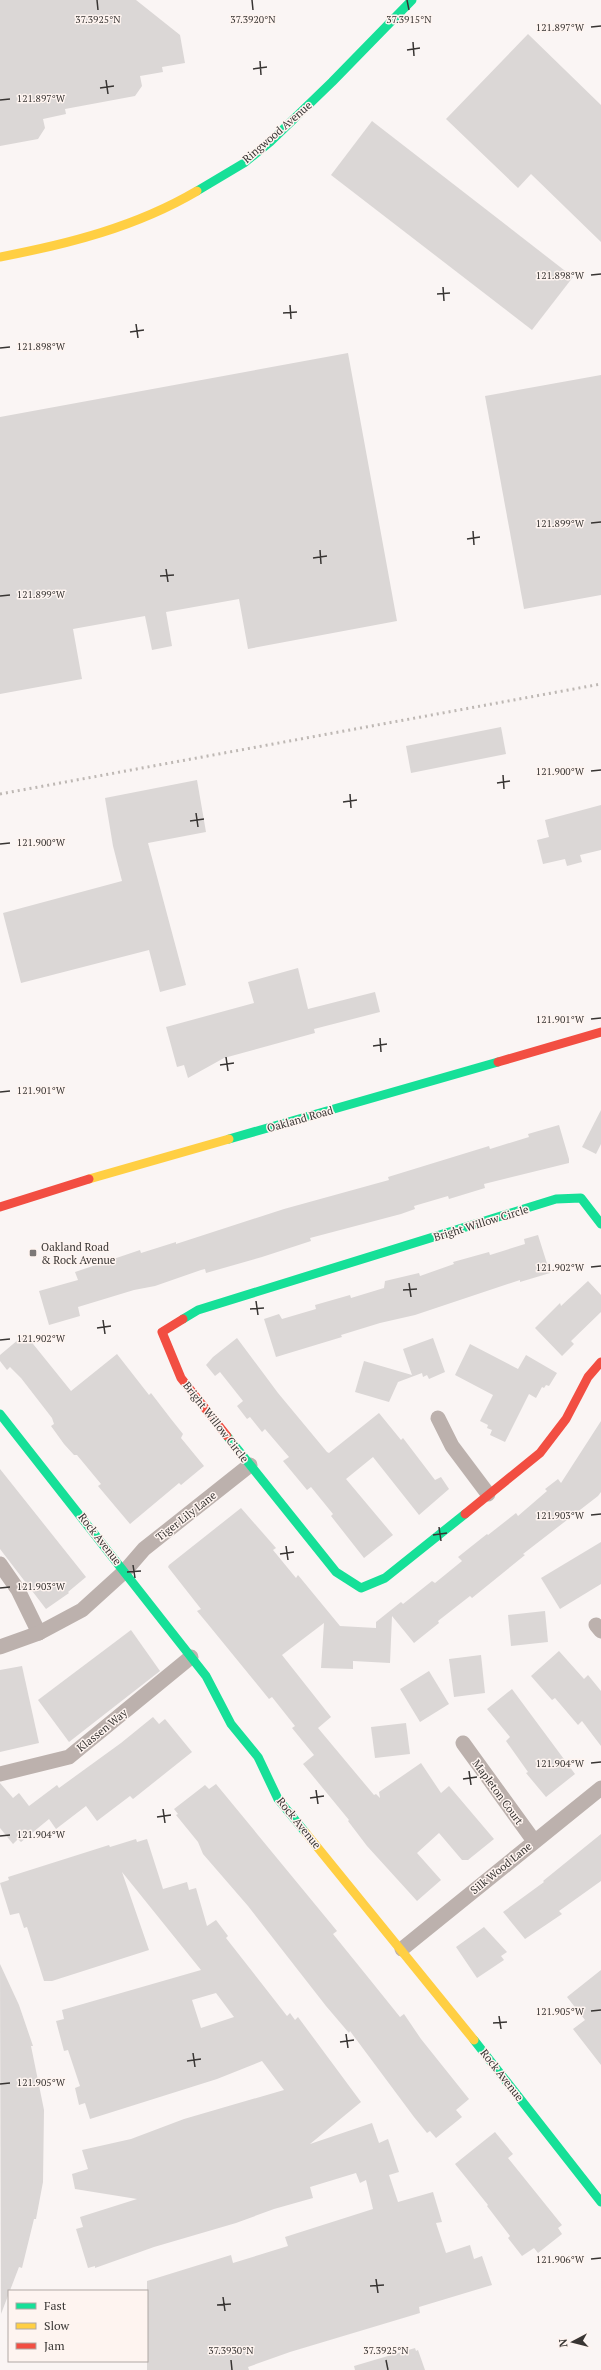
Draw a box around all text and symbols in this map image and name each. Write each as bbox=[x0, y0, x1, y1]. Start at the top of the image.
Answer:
text: 37.3925°N bbox=[75, 13, 121, 26]
text: 37.3920°N bbox=[230, 13, 276, 26]
text: 37.3915°N bbox=[386, 13, 432, 26]
text: 121.897°W bbox=[536, 21, 585, 34]
text: 121.897°W bbox=[17, 92, 66, 105]
street label: Ringwood Avenue bbox=[239, 98, 315, 166]
text: 121.898°W bbox=[536, 269, 585, 282]
text: 121.898°W bbox=[17, 340, 66, 353]
text: 121.899°W bbox=[536, 517, 585, 530]
text: 121.899°W bbox=[17, 588, 66, 601]
text: 121.900°W bbox=[536, 765, 585, 778]
text: 121.900°W bbox=[17, 836, 66, 849]
text: 121.901°W bbox=[536, 1013, 585, 1026]
text: 121.901°W bbox=[17, 1084, 66, 1097]
street label: Oakland Road bbox=[265, 1103, 335, 1135]
street label: Bright Willow Circle bbox=[432, 1202, 531, 1244]
place label: Oakland Road & Rock Avenue bbox=[41, 1240, 116, 1267]
marker: Oakland Road & Rock Avenue bbox=[28, 1248, 38, 1258]
text: 121.902°W bbox=[536, 1261, 585, 1274]
text: 121.902°W bbox=[17, 1332, 66, 1345]
street label: Bright Willow Circle bbox=[180, 1379, 252, 1466]
street label: Tiger Lily Lane bbox=[153, 1488, 219, 1544]
text: 121.903°W bbox=[536, 1509, 585, 1522]
street label: Rock Avenue bbox=[75, 1510, 125, 1568]
text: 121.903°W bbox=[17, 1580, 66, 1593]
street label: Klassen Way bbox=[74, 1705, 130, 1755]
street label: Mapleton Court bbox=[470, 1757, 526, 1827]
text: 121.904°W bbox=[536, 1757, 585, 1770]
street label: Rock Avenue bbox=[274, 1794, 324, 1852]
text: 121.904°W bbox=[17, 1828, 66, 1841]
street label: Silk Wood Lane bbox=[467, 1839, 535, 1897]
text: 121.905°W bbox=[536, 2005, 585, 2018]
street label: Rock Avenue bbox=[477, 2046, 527, 2104]
text: 121.905°W bbox=[17, 2076, 66, 2089]
text: 121.906°W bbox=[536, 2253, 585, 2266]
legend bbox=[8, 2290, 148, 2362]
text: Fast bbox=[44, 2298, 67, 2313]
text: Slow bbox=[44, 2318, 70, 2333]
north arrow bbox=[553, 2322, 593, 2362]
text: Jam bbox=[44, 2338, 65, 2353]
text: N bbox=[556, 2338, 571, 2348]
text: 37.3930°N bbox=[208, 2344, 254, 2357]
text: 37.3925°N bbox=[363, 2344, 409, 2357]

